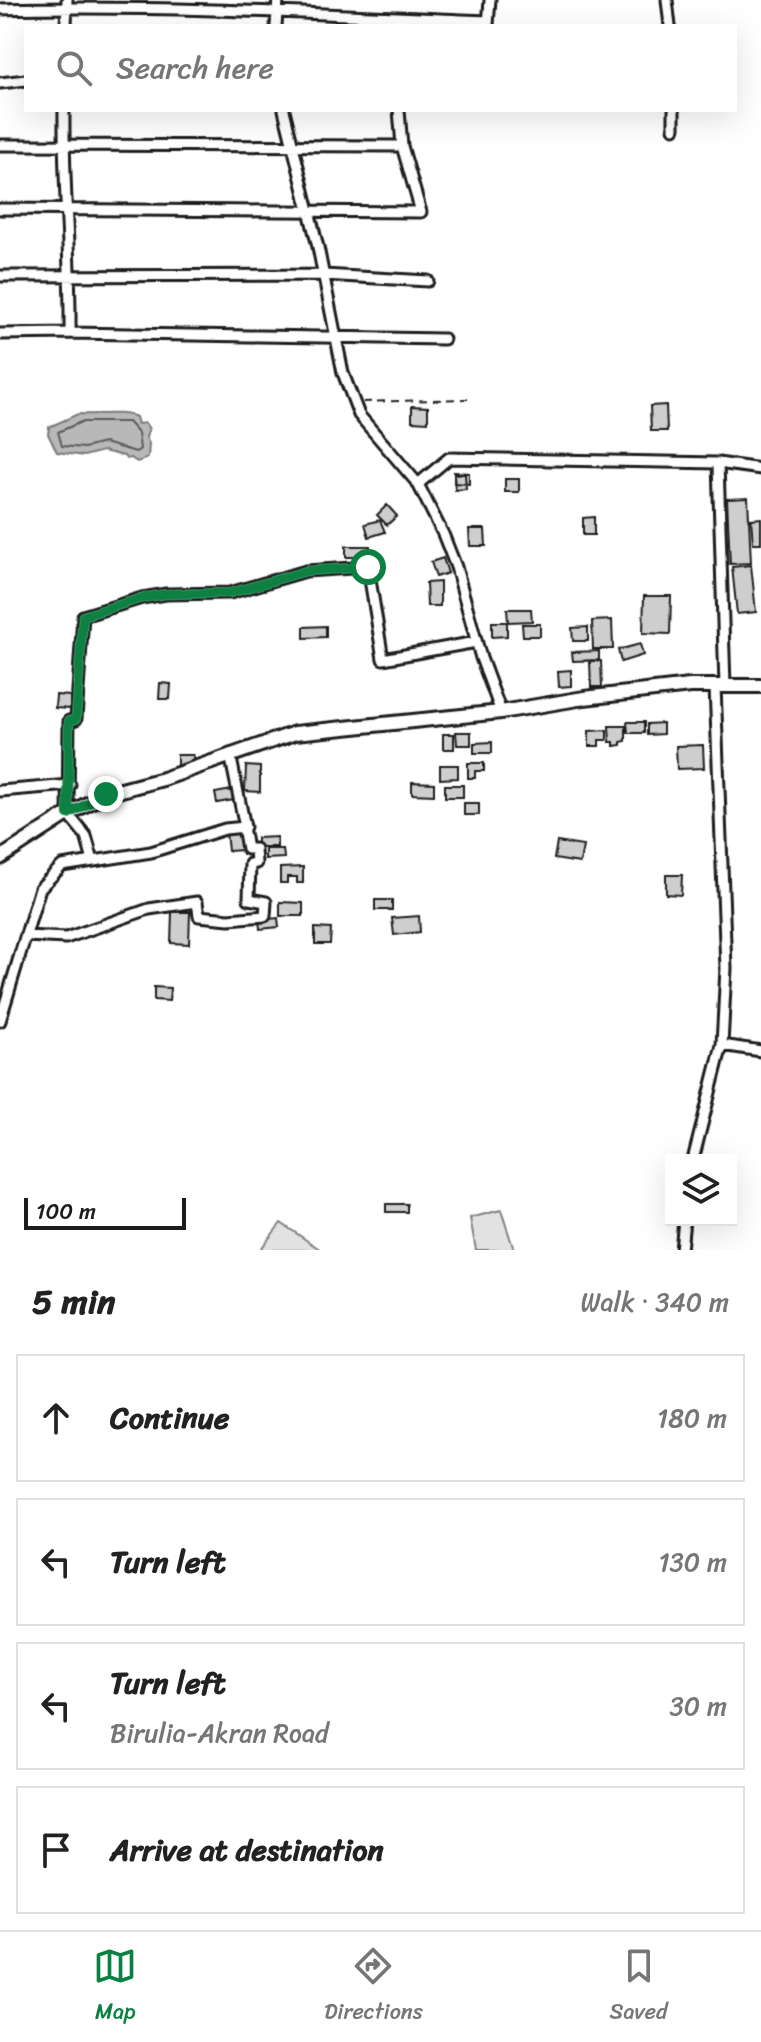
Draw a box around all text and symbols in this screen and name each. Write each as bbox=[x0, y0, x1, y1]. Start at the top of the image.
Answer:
search box bbox=[24, 24, 737, 112]
text: Search here bbox=[116, 41, 274, 95]
icon: search bbox=[52, 46, 96, 90]
route start bbox=[350, 549, 386, 585]
route end bbox=[88, 776, 124, 812]
map controls bbox=[665, 1154, 737, 1226]
button: layers bbox=[665, 1154, 737, 1226]
text: 100 m bbox=[36, 1192, 96, 1231]
scale bar bbox=[24, 1194, 186, 1230]
text: 5 min bbox=[32, 1272, 115, 1332]
text: Walk · 340 m bbox=[581, 1279, 729, 1325]
text: Continue bbox=[110, 1391, 229, 1445]
text: 180 m bbox=[657, 1395, 727, 1441]
icon: ahead bbox=[34, 1396, 78, 1440]
text: Turn left bbox=[110, 1535, 226, 1589]
text: 130 m bbox=[658, 1539, 727, 1585]
icon: left bbox=[34, 1540, 78, 1584]
text: Turn left bbox=[110, 1656, 226, 1710]
text: 30 m bbox=[670, 1683, 727, 1729]
icon: left bbox=[34, 1684, 78, 1728]
text: Birulia-Akran Road bbox=[110, 1710, 329, 1756]
text: Arrive at destination bbox=[110, 1823, 384, 1877]
icon: arrive bbox=[34, 1828, 78, 1872]
tab: Map bbox=[93, 1944, 137, 2031]
tab: Directions bbox=[324, 1944, 423, 2031]
tab: Saved bbox=[610, 1944, 668, 2031]

